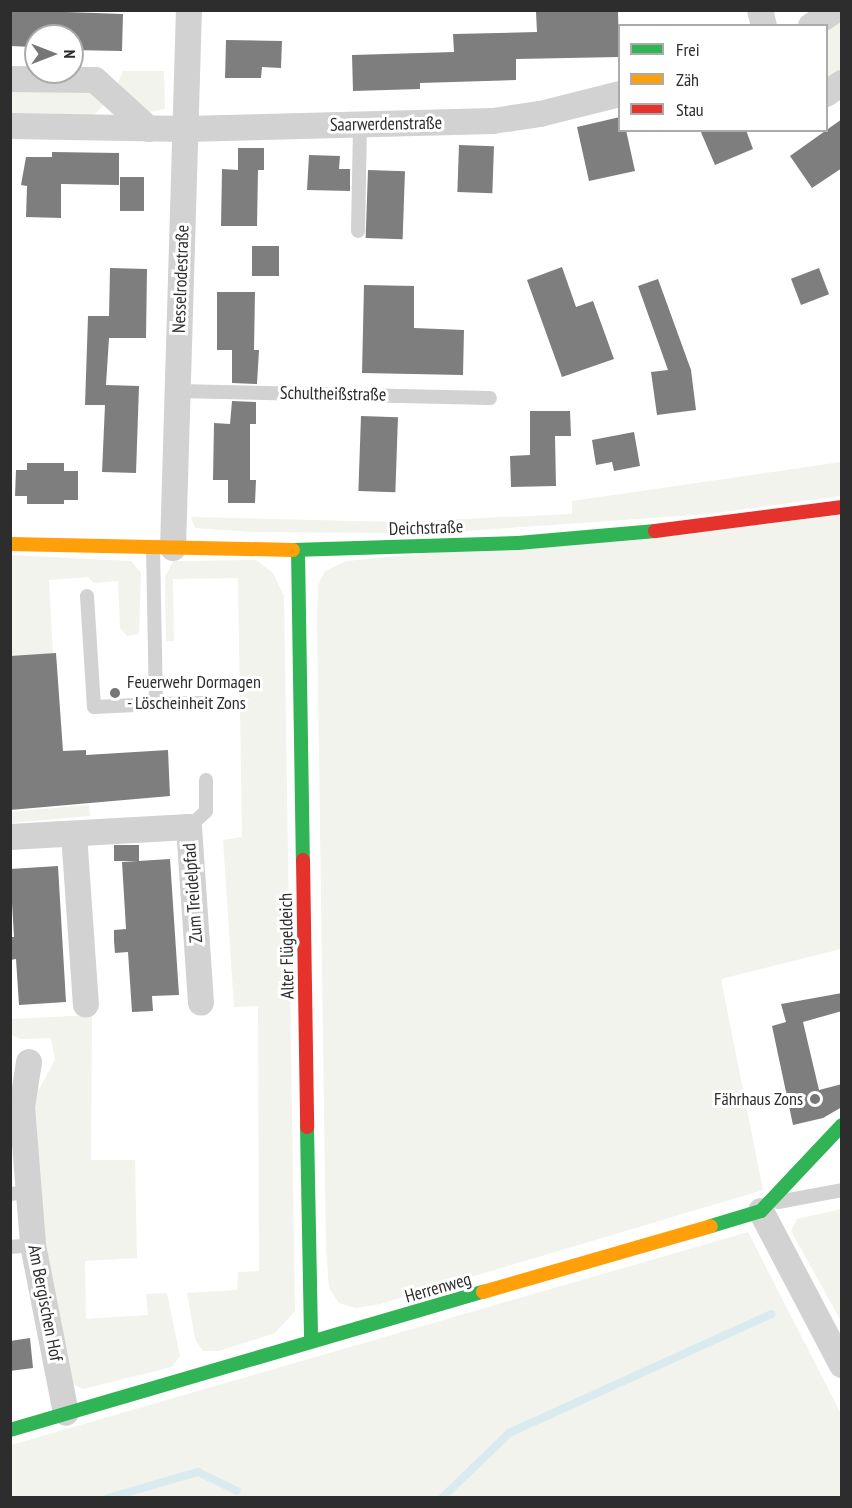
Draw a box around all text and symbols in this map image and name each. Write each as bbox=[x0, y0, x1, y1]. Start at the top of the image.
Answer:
north arrow bbox=[24, 24, 84, 84]
legend bbox=[618, 24, 828, 132]
text: Frei bbox=[676, 38, 700, 61]
text: N bbox=[60, 50, 80, 58]
text: Zäh bbox=[676, 68, 699, 91]
text: Stau bbox=[676, 98, 704, 121]
street label: Saarwerdenstraße bbox=[330, 112, 442, 136]
street label: Nesselrodestraße bbox=[168, 225, 194, 333]
street label: Schultheißstraße bbox=[280, 382, 386, 406]
street label: Deichstraße bbox=[388, 516, 464, 540]
place label: Feuerwehr Dormagen - Löscheinheit Zons bbox=[127, 672, 261, 714]
marker: Feuerwehr Dormagen - Löscheinheit Zons bbox=[108, 686, 122, 700]
street label: Zum Treidelpfad bbox=[179, 842, 207, 944]
street label: Alter Flügeldeich bbox=[275, 893, 299, 999]
place label: Fährhaus Zons bbox=[714, 1088, 803, 1110]
marker: Fährhaus Zons bbox=[808, 1092, 822, 1106]
street label: Am Bergischen Hof bbox=[23, 1243, 67, 1363]
street label: Herrenweg bbox=[402, 1268, 474, 1308]

